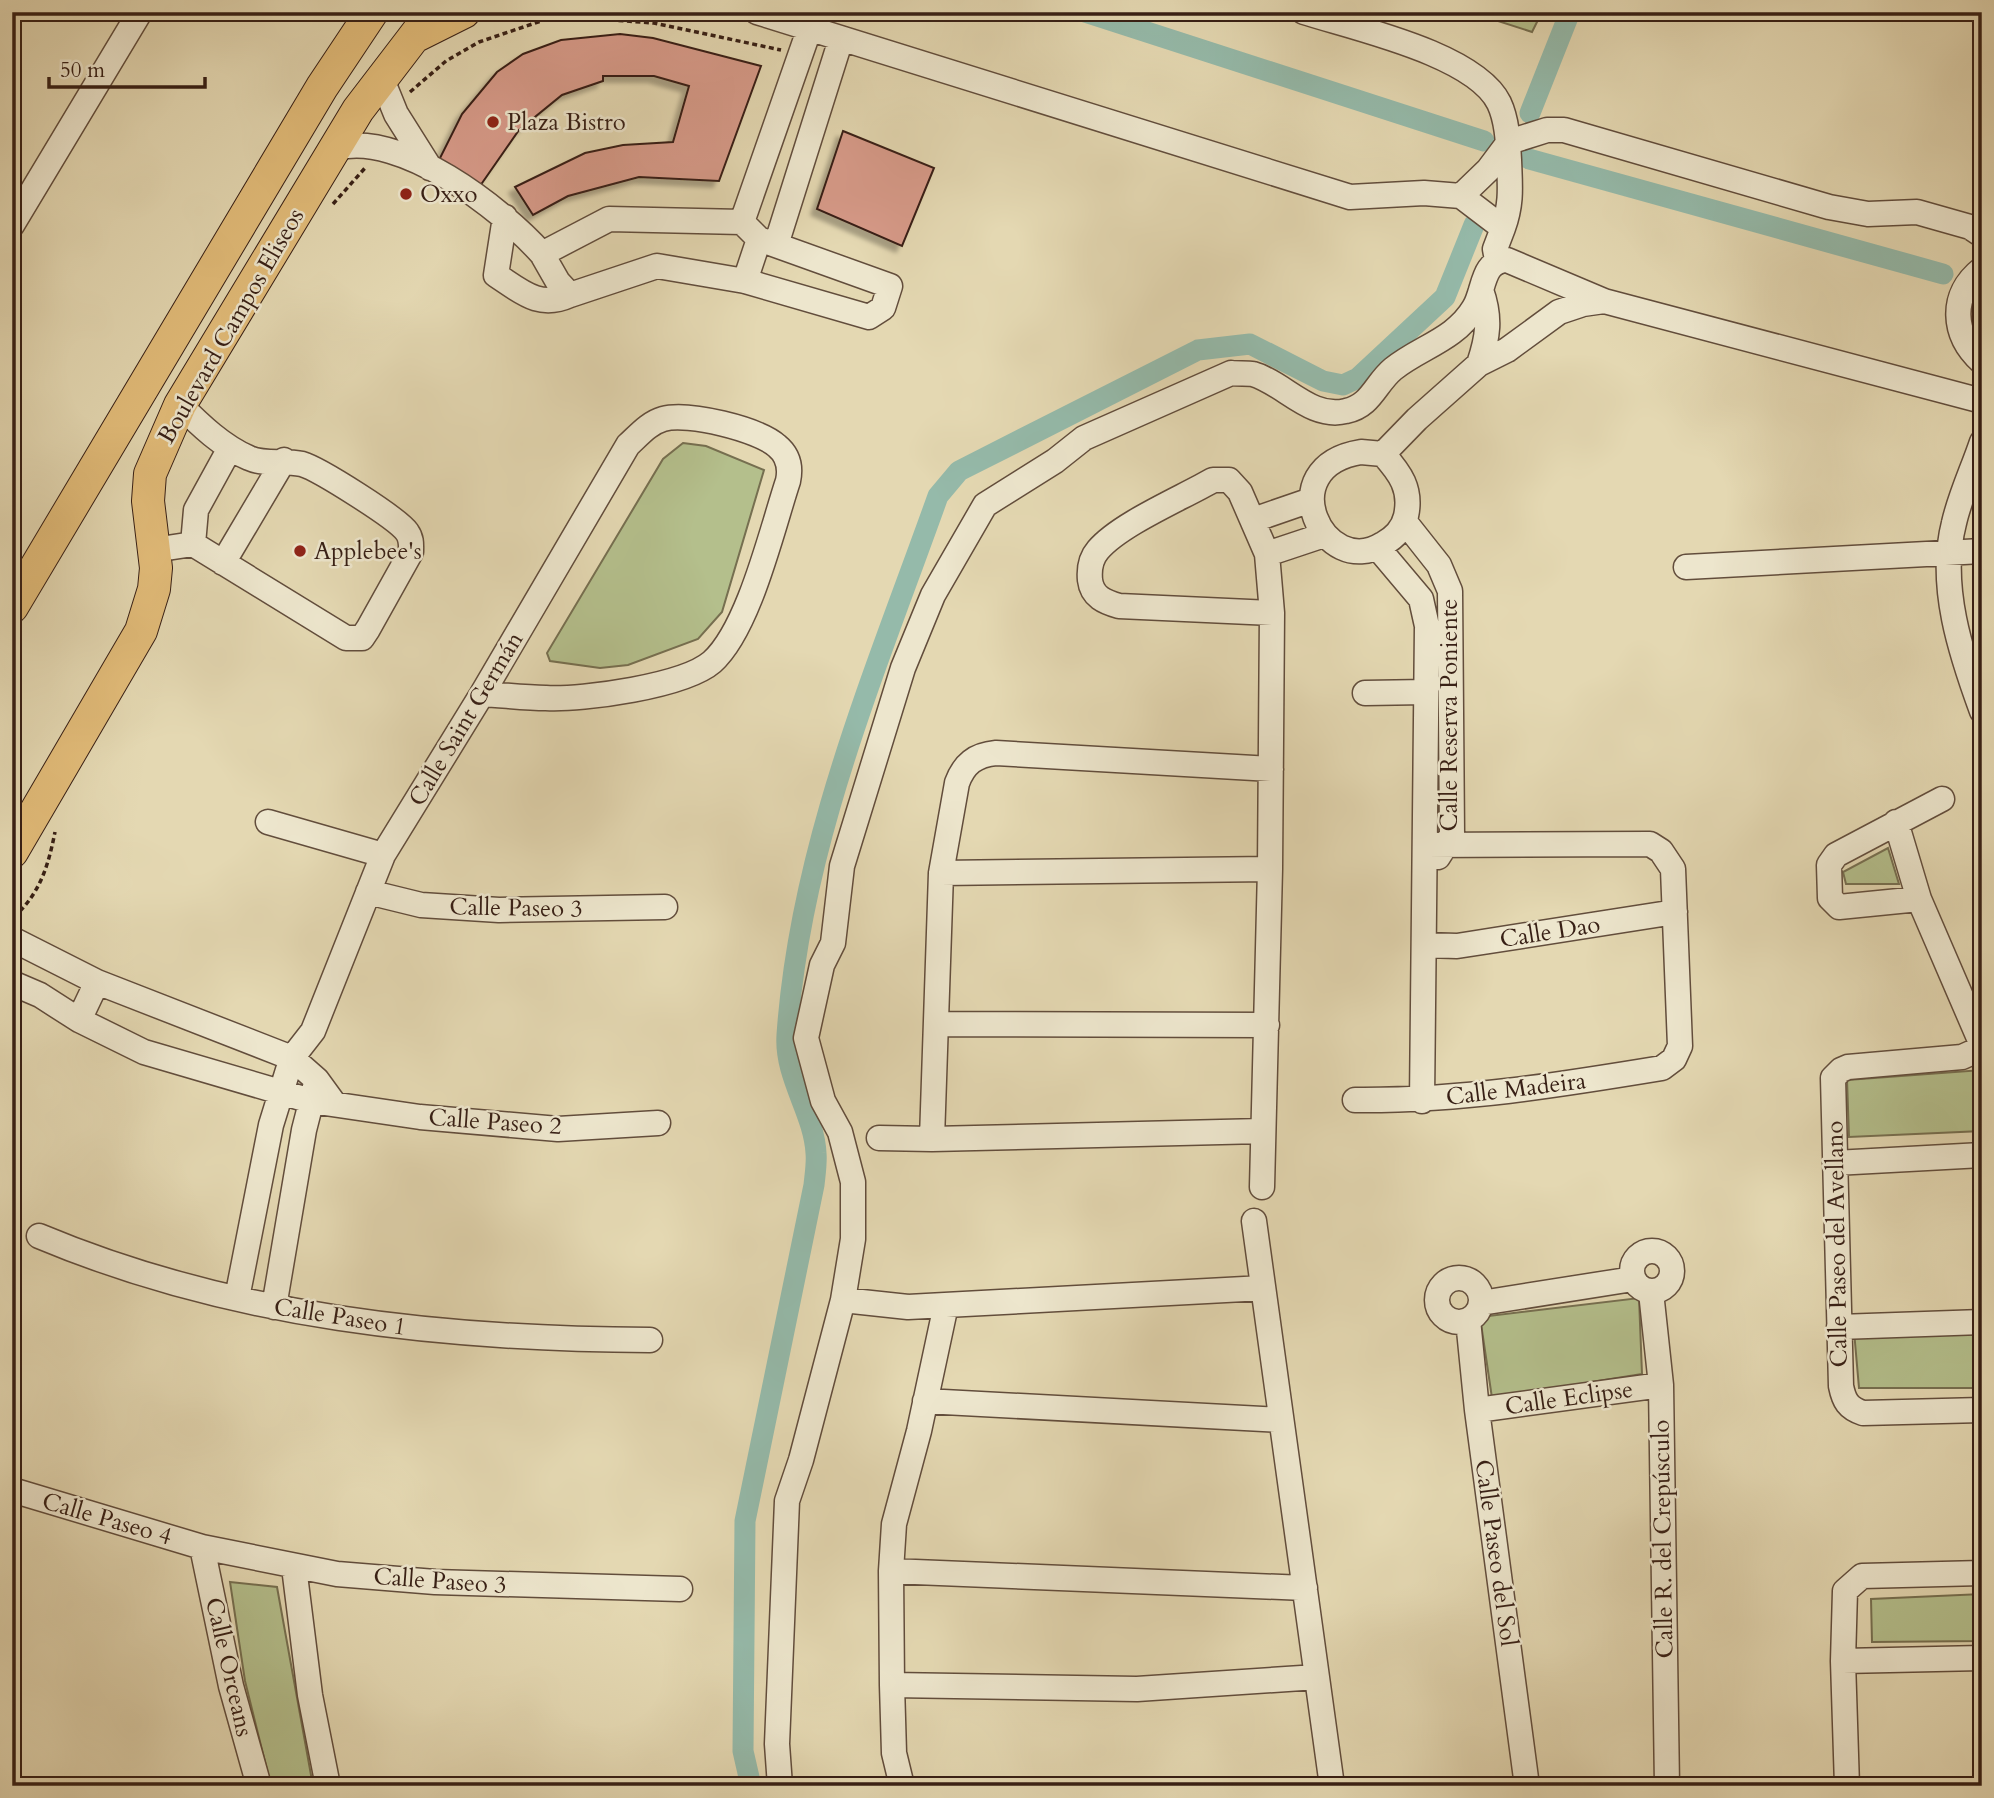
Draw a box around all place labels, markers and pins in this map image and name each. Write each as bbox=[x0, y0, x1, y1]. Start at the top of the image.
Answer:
place label: Plaza Bistro bbox=[507, 106, 626, 139]
marker: Plaza Bistro bbox=[485, 114, 501, 130]
place label: Oxxo bbox=[420, 178, 478, 211]
marker: Oxxo bbox=[398, 186, 414, 202]
place label: Applebee's bbox=[314, 535, 422, 568]
marker: Applebee's bbox=[292, 543, 308, 559]

